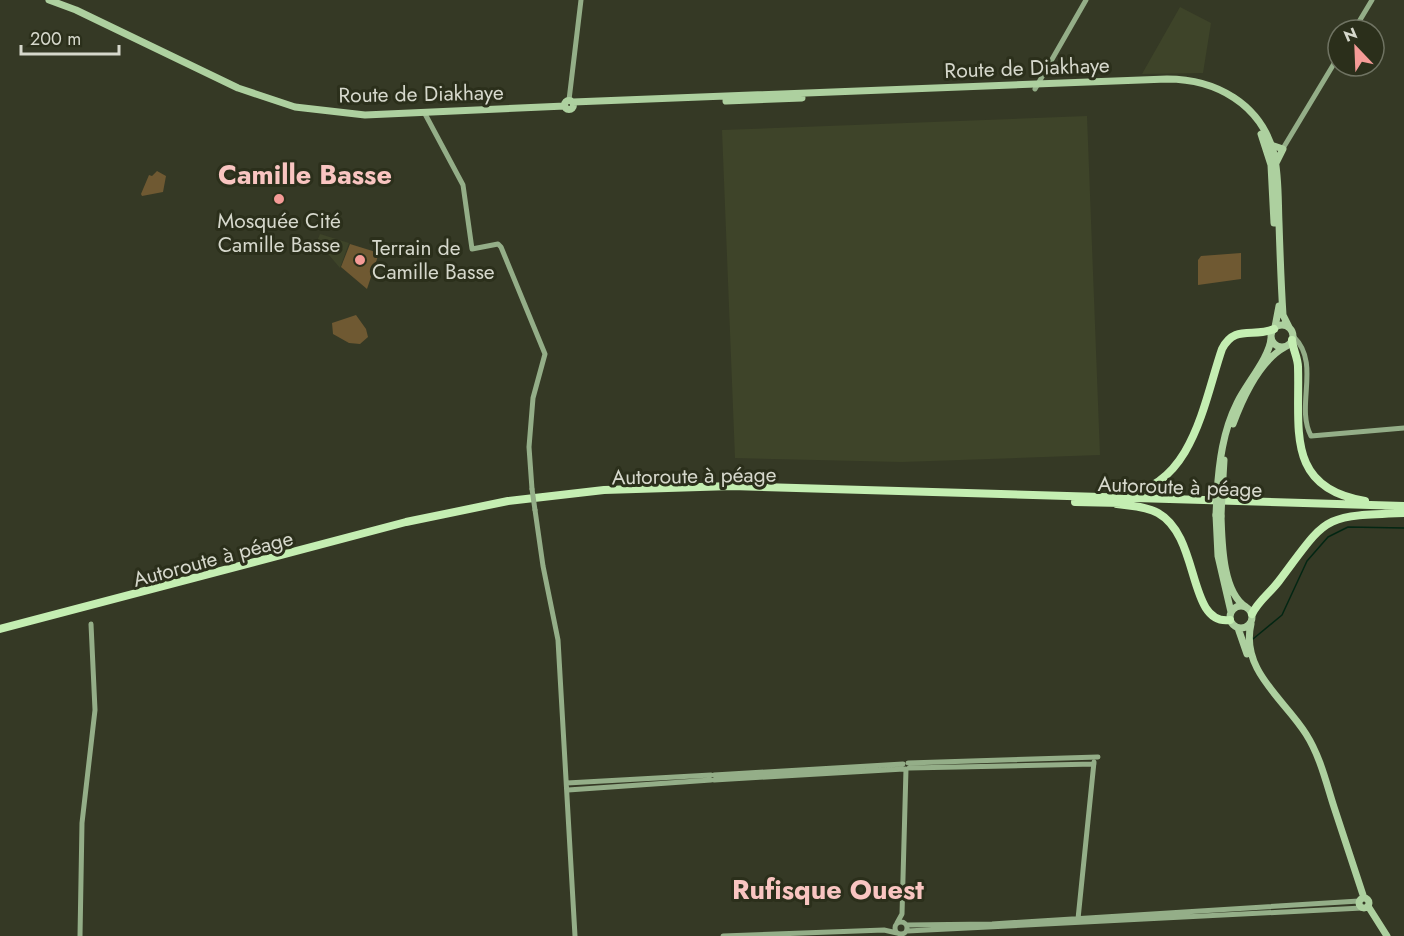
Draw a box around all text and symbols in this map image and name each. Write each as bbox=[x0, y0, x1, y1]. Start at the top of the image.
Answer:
scale bar bbox=[21, 18, 118, 56]
north arrow bbox=[1326, 18, 1386, 78]
text: N bbox=[1340, 22, 1361, 48]
text: 200 m bbox=[30, 26, 81, 52]
street label: Route de Diakhaye bbox=[944, 50, 1110, 86]
street label: Route de Diakhaye bbox=[338, 78, 504, 110]
district label: Camille Basse bbox=[218, 155, 392, 194]
marker: Mosquée Cité Camille Basse bbox=[272, 192, 286, 206]
place label: Mosquée Cité Camille Basse bbox=[217, 206, 341, 260]
place label: Terrain de Camille Basse bbox=[372, 233, 495, 287]
marker: Terrain de Camille Basse bbox=[353, 253, 367, 267]
street label: Autoroute à péage bbox=[611, 460, 777, 492]
street label: Autoroute à péage bbox=[1097, 469, 1263, 505]
street label: Autoroute à péage bbox=[130, 523, 297, 595]
district label: Rufisque Ouest bbox=[732, 870, 924, 909]

